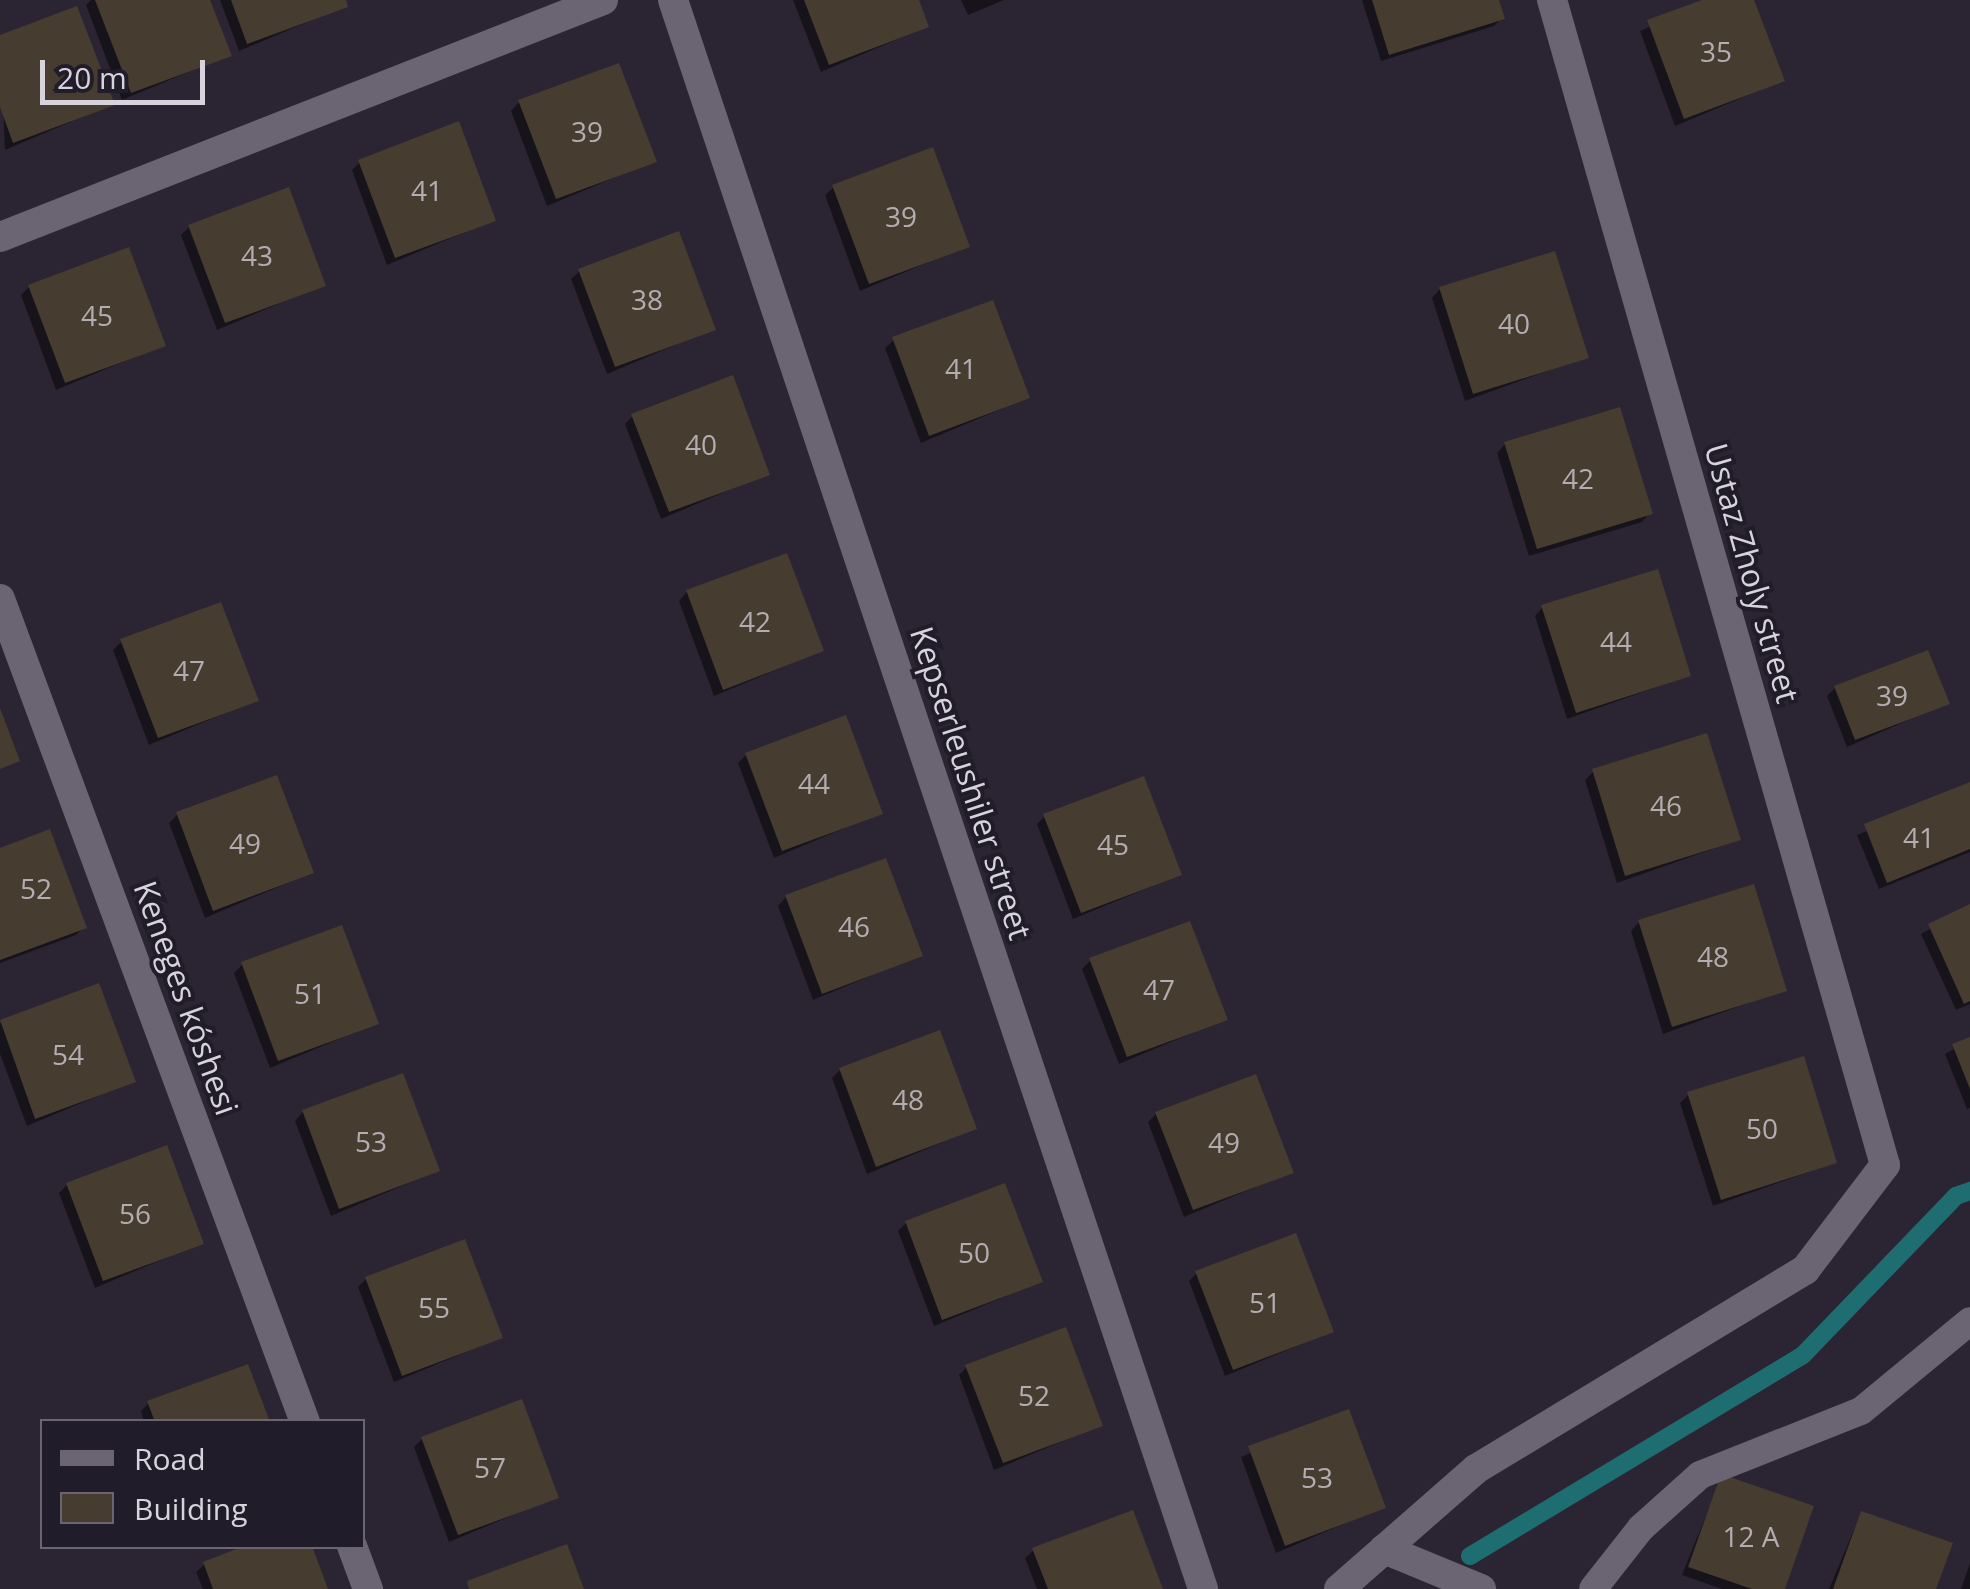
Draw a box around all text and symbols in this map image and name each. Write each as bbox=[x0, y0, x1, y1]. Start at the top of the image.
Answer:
house number: 35 bbox=[1700, 34, 1732, 68]
scale bar bbox=[45, 40, 210, 102]
text: 20 m bbox=[57, 57, 127, 98]
house number: 39 bbox=[571, 114, 603, 148]
house number: 41 bbox=[411, 173, 443, 207]
house number: 39 bbox=[885, 199, 917, 233]
house number: 43 bbox=[241, 238, 273, 272]
house number: 38 bbox=[631, 282, 663, 316]
house number: 45 bbox=[81, 298, 113, 332]
house number: 40 bbox=[1498, 306, 1530, 340]
house number: 41 bbox=[945, 351, 977, 385]
house number: 40 bbox=[685, 427, 717, 461]
street label: Ustaz Zholy street bbox=[1697, 439, 1807, 707]
house number: 42 bbox=[1562, 461, 1594, 495]
house number: 42 bbox=[739, 604, 771, 638]
street label: Kepserleushiler street bbox=[902, 622, 1040, 944]
house number: 44 bbox=[1600, 624, 1632, 658]
house number: 47 bbox=[173, 653, 205, 687]
house number: 39 bbox=[1876, 678, 1908, 712]
house number: 44 bbox=[798, 766, 830, 800]
house number: 46 bbox=[1650, 788, 1682, 822]
house number: 41 bbox=[1903, 820, 1935, 854]
house number: 49 bbox=[229, 826, 261, 860]
house number: 45 bbox=[1097, 827, 1129, 861]
house number: 52 bbox=[20, 871, 52, 905]
street label: Keneges kóshesi bbox=[126, 876, 246, 1120]
house number: 46 bbox=[838, 909, 870, 943]
house number: 48 bbox=[1697, 939, 1729, 973]
house number: 47 bbox=[1143, 972, 1175, 1006]
house number: 51 bbox=[294, 976, 326, 1010]
house number: 54 bbox=[52, 1037, 84, 1071]
house number: 48 bbox=[892, 1082, 924, 1116]
house number: 50 bbox=[1746, 1111, 1778, 1145]
house number: 53 bbox=[355, 1124, 387, 1158]
house number: 49 bbox=[1208, 1125, 1240, 1159]
house number: 56 bbox=[119, 1196, 151, 1230]
house number: 50 bbox=[958, 1235, 990, 1269]
house number: 51 bbox=[1249, 1285, 1281, 1319]
house number: 55 bbox=[418, 1290, 450, 1324]
house number: 52 bbox=[1018, 1378, 1050, 1412]
legend bbox=[40, 1419, 365, 1549]
text: Road bbox=[134, 1438, 206, 1479]
house number: 57 bbox=[474, 1450, 506, 1484]
house number: 53 bbox=[1301, 1460, 1333, 1494]
text: Building bbox=[134, 1488, 248, 1529]
house number: 12 А bbox=[1723, 1519, 1779, 1553]

